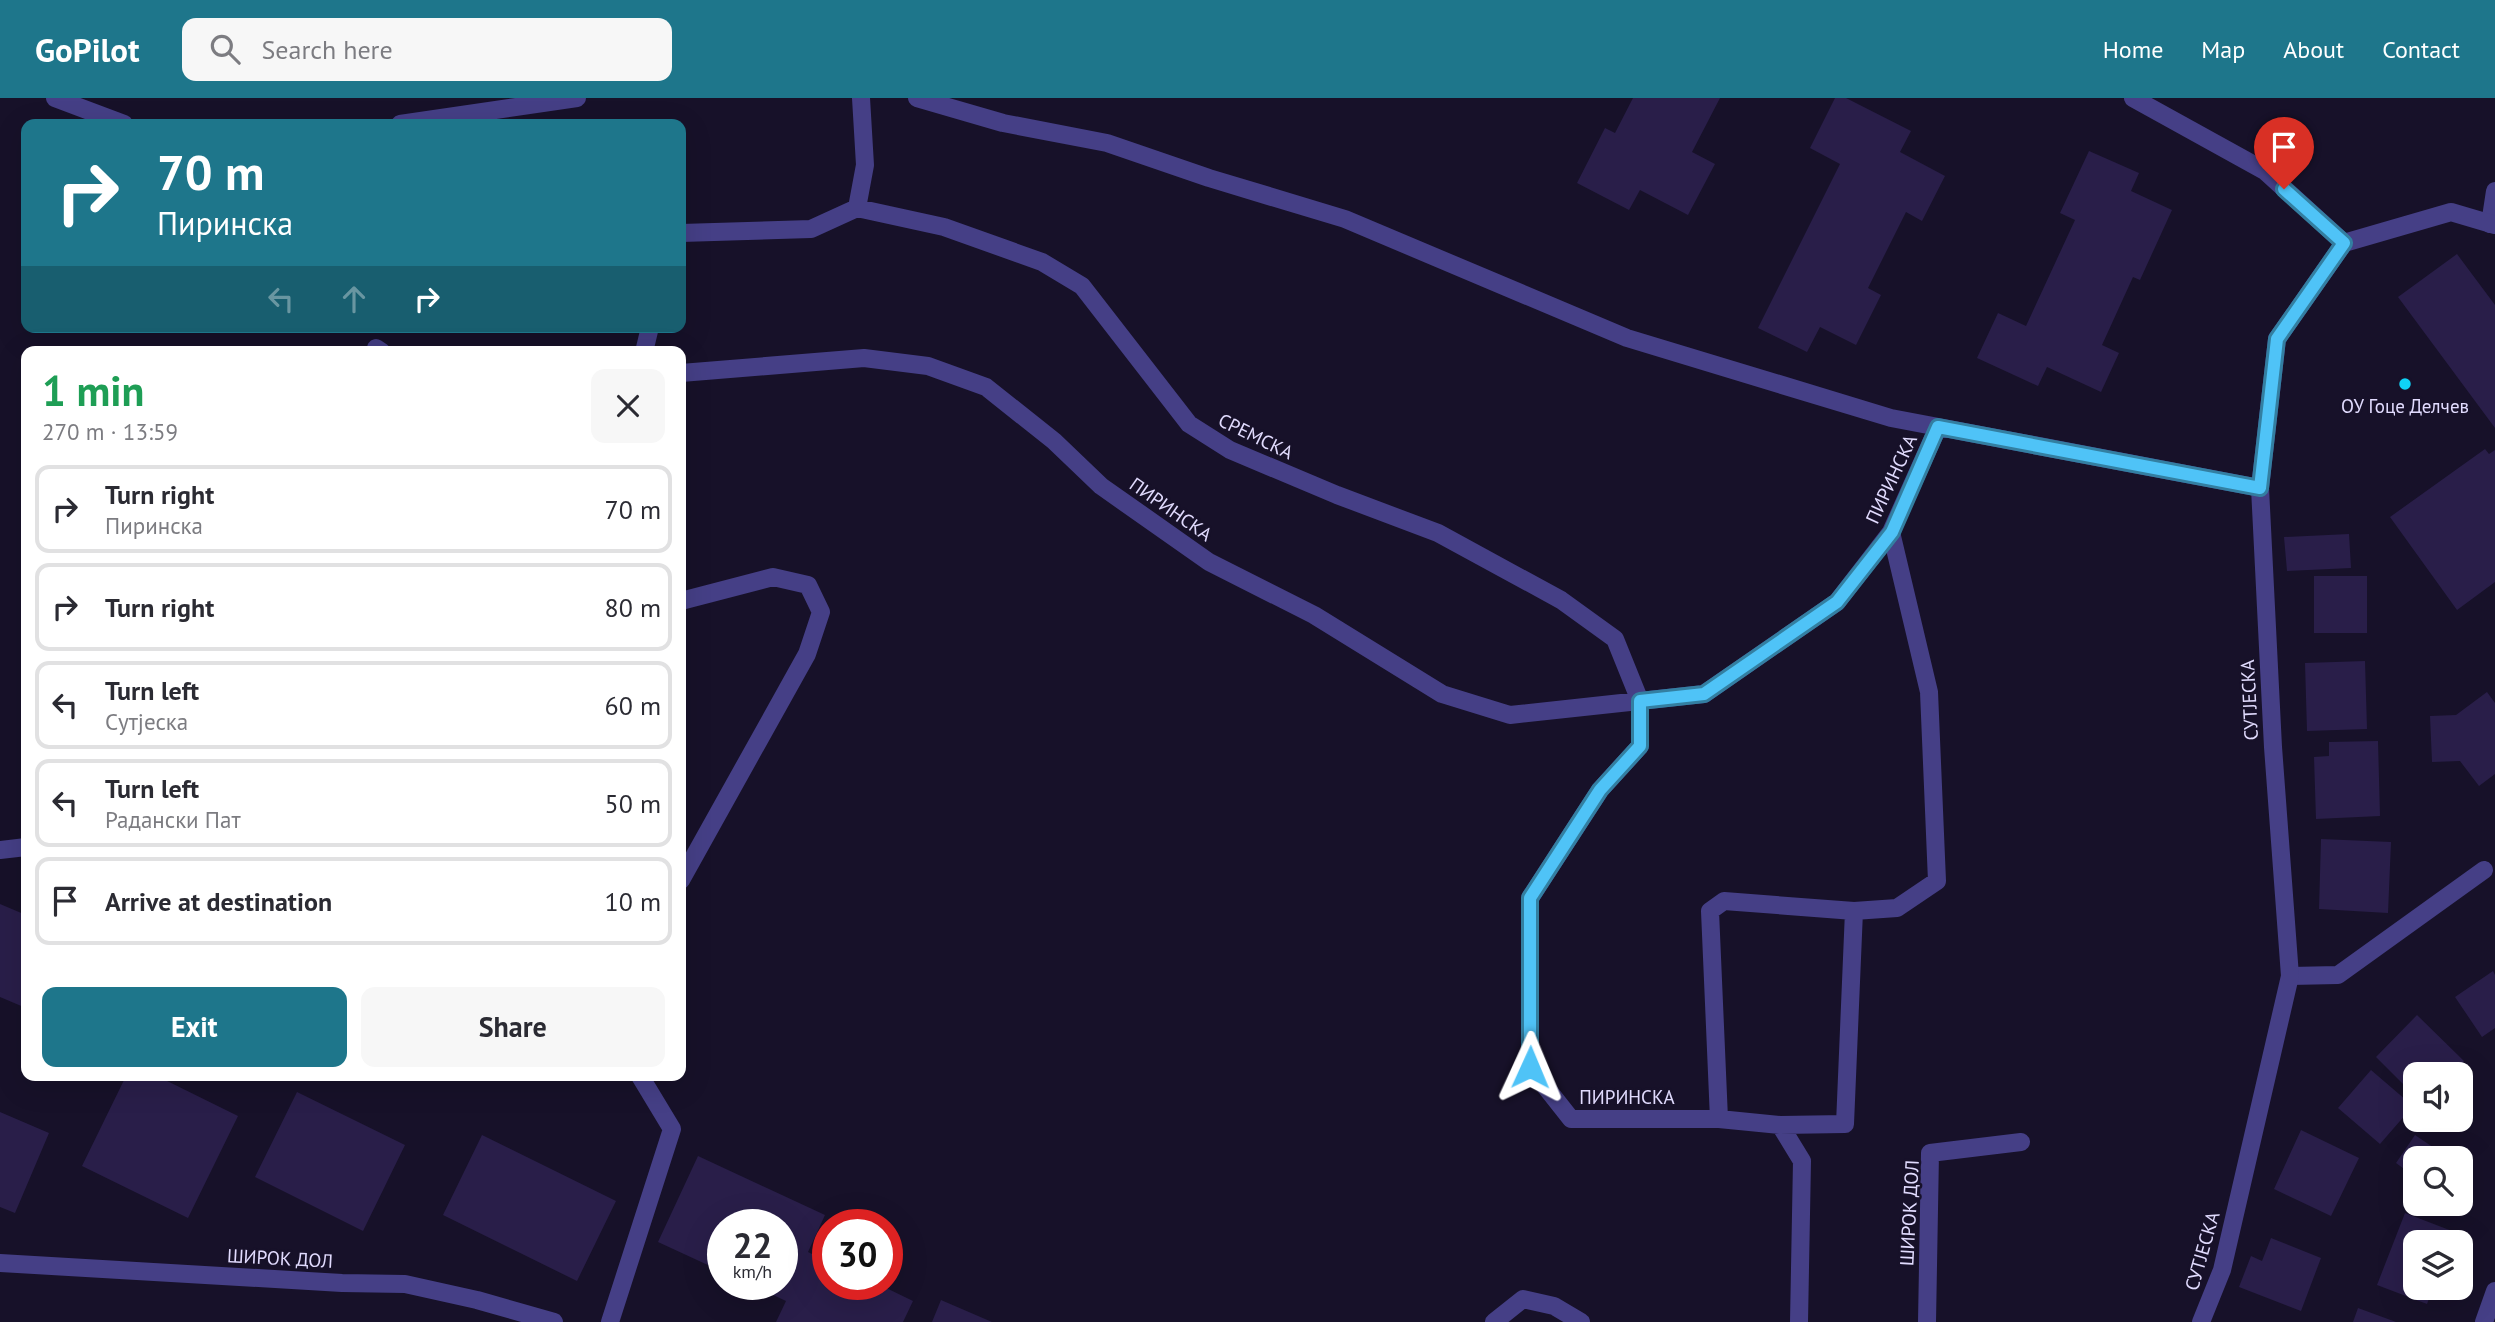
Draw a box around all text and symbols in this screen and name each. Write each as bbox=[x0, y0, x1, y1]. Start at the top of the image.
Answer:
search box bbox=[182, 18, 672, 81]
text: GoPilot bbox=[35, 28, 140, 71]
icon: search bbox=[206, 30, 244, 68]
text: Search here bbox=[262, 33, 393, 66]
text: Home bbox=[2103, 34, 2163, 65]
text: Map bbox=[2201, 34, 2245, 65]
text: About bbox=[2283, 34, 2344, 65]
text: Contact bbox=[2382, 34, 2460, 65]
pin bbox=[2254, 117, 2314, 189]
icon: arrive bbox=[2265, 128, 2303, 166]
text: 70 m bbox=[157, 140, 264, 204]
icon: right bbox=[42, 147, 133, 238]
text: Пиринска bbox=[157, 202, 293, 244]
icon: left bbox=[262, 280, 300, 318]
icon: ahead bbox=[335, 280, 373, 318]
icon: right bbox=[408, 280, 446, 318]
text: 1 min bbox=[42, 363, 144, 418]
button: close bbox=[591, 369, 665, 443]
marker: ОУ Гоце Делчев bbox=[2397, 376, 2413, 392]
place label: ОУ Гоце Делчев bbox=[2341, 394, 2469, 418]
street label: СРЕМСКА bbox=[1215, 408, 1297, 464]
text: 270 m · 13:59 bbox=[42, 417, 178, 446]
street label: ПИРИНСКА bbox=[1860, 431, 1922, 527]
street label: ПИРИНСКА bbox=[1125, 472, 1217, 546]
text: Turn right bbox=[105, 478, 214, 511]
icon: right bbox=[46, 490, 84, 528]
text: 70 m bbox=[605, 493, 661, 526]
text: Пиринска bbox=[105, 511, 203, 540]
icon: right bbox=[46, 588, 84, 626]
text: Turn right bbox=[105, 591, 214, 624]
text: 80 m bbox=[605, 591, 661, 624]
street label: СУТЈЕСКА bbox=[2235, 659, 2263, 741]
text: Turn left bbox=[105, 674, 199, 707]
icon: left bbox=[46, 686, 84, 724]
text: 60 m bbox=[605, 689, 661, 722]
text: Сутјеска bbox=[105, 707, 188, 736]
text: Turn left bbox=[105, 772, 199, 805]
icon: left bbox=[46, 784, 84, 822]
text: 50 m bbox=[605, 787, 661, 820]
text: Радански Пат bbox=[105, 805, 241, 834]
icon: arrive bbox=[46, 882, 84, 920]
text: Arrive at destination bbox=[105, 885, 332, 918]
text: 10 m bbox=[605, 885, 661, 918]
button: Exit bbox=[42, 987, 347, 1067]
button: Share bbox=[361, 987, 665, 1067]
position arrow bbox=[1493, 1030, 1567, 1104]
map controls bbox=[2403, 1062, 2473, 1300]
button: sound bbox=[2403, 1062, 2473, 1132]
street label: ПИРИНСКА bbox=[1579, 1085, 1675, 1109]
button: search bbox=[2403, 1146, 2473, 1216]
street label: ШИРОК ДОЛ bbox=[1894, 1159, 1924, 1267]
speed limit sign: 30 bbox=[812, 1209, 903, 1300]
street label: СУТЈЕСКА bbox=[2179, 1209, 2225, 1293]
text: 22 bbox=[733, 1222, 772, 1268]
button: layers bbox=[2403, 1230, 2473, 1300]
street label: ШИРОК ДОЛ bbox=[226, 1243, 334, 1273]
text: km/h bbox=[733, 1260, 772, 1283]

